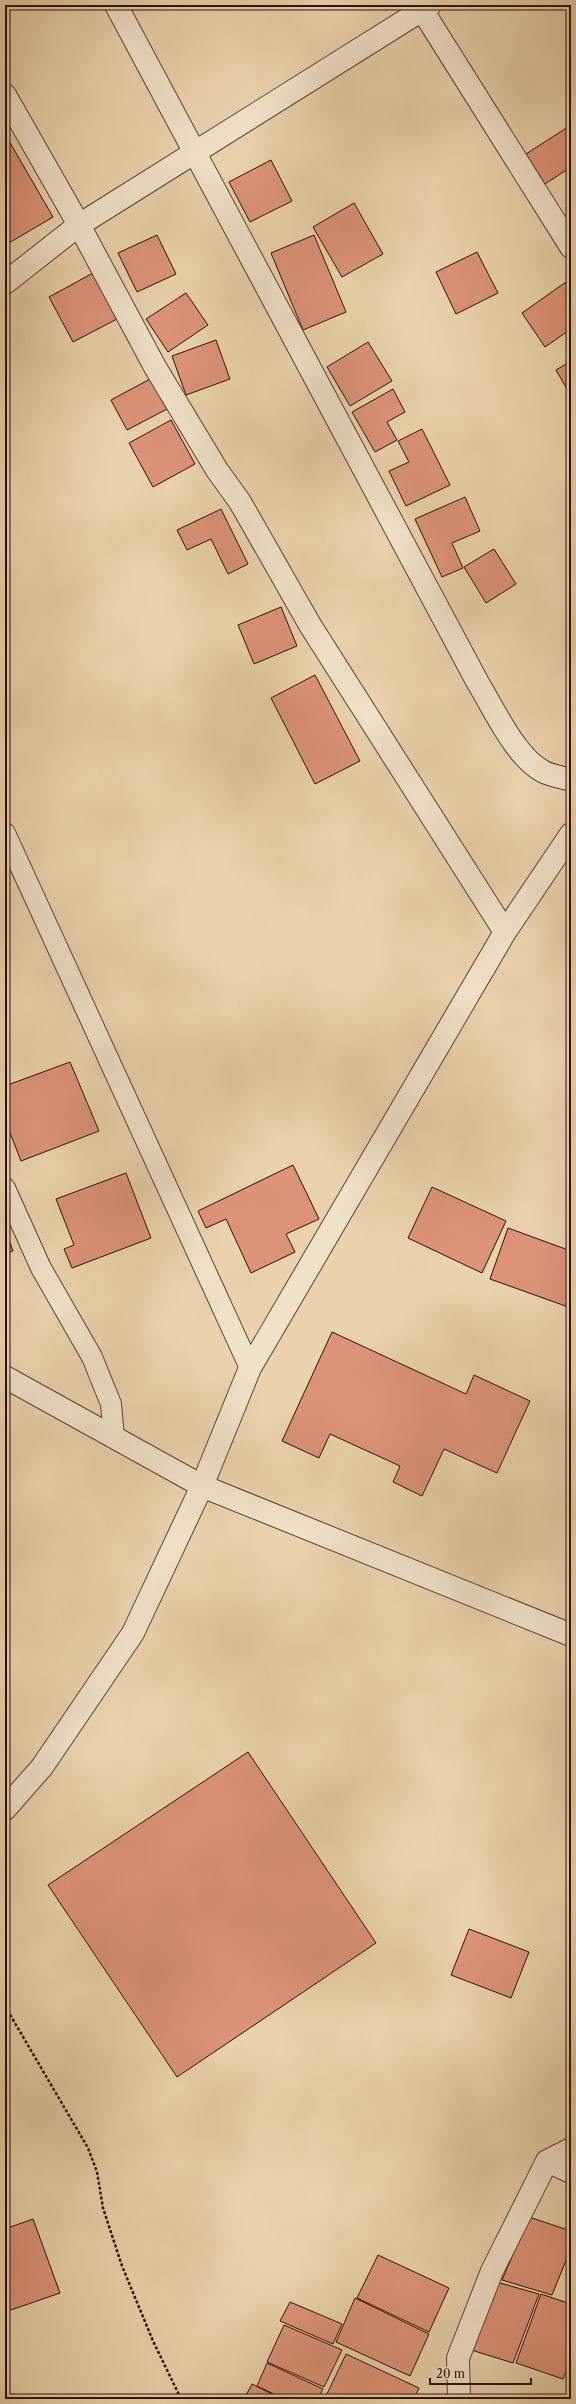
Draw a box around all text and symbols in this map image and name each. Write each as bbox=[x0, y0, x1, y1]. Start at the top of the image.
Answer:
scale bar bbox=[430, 2360, 531, 2386]
text: 20 m bbox=[436, 2366, 465, 2381]

